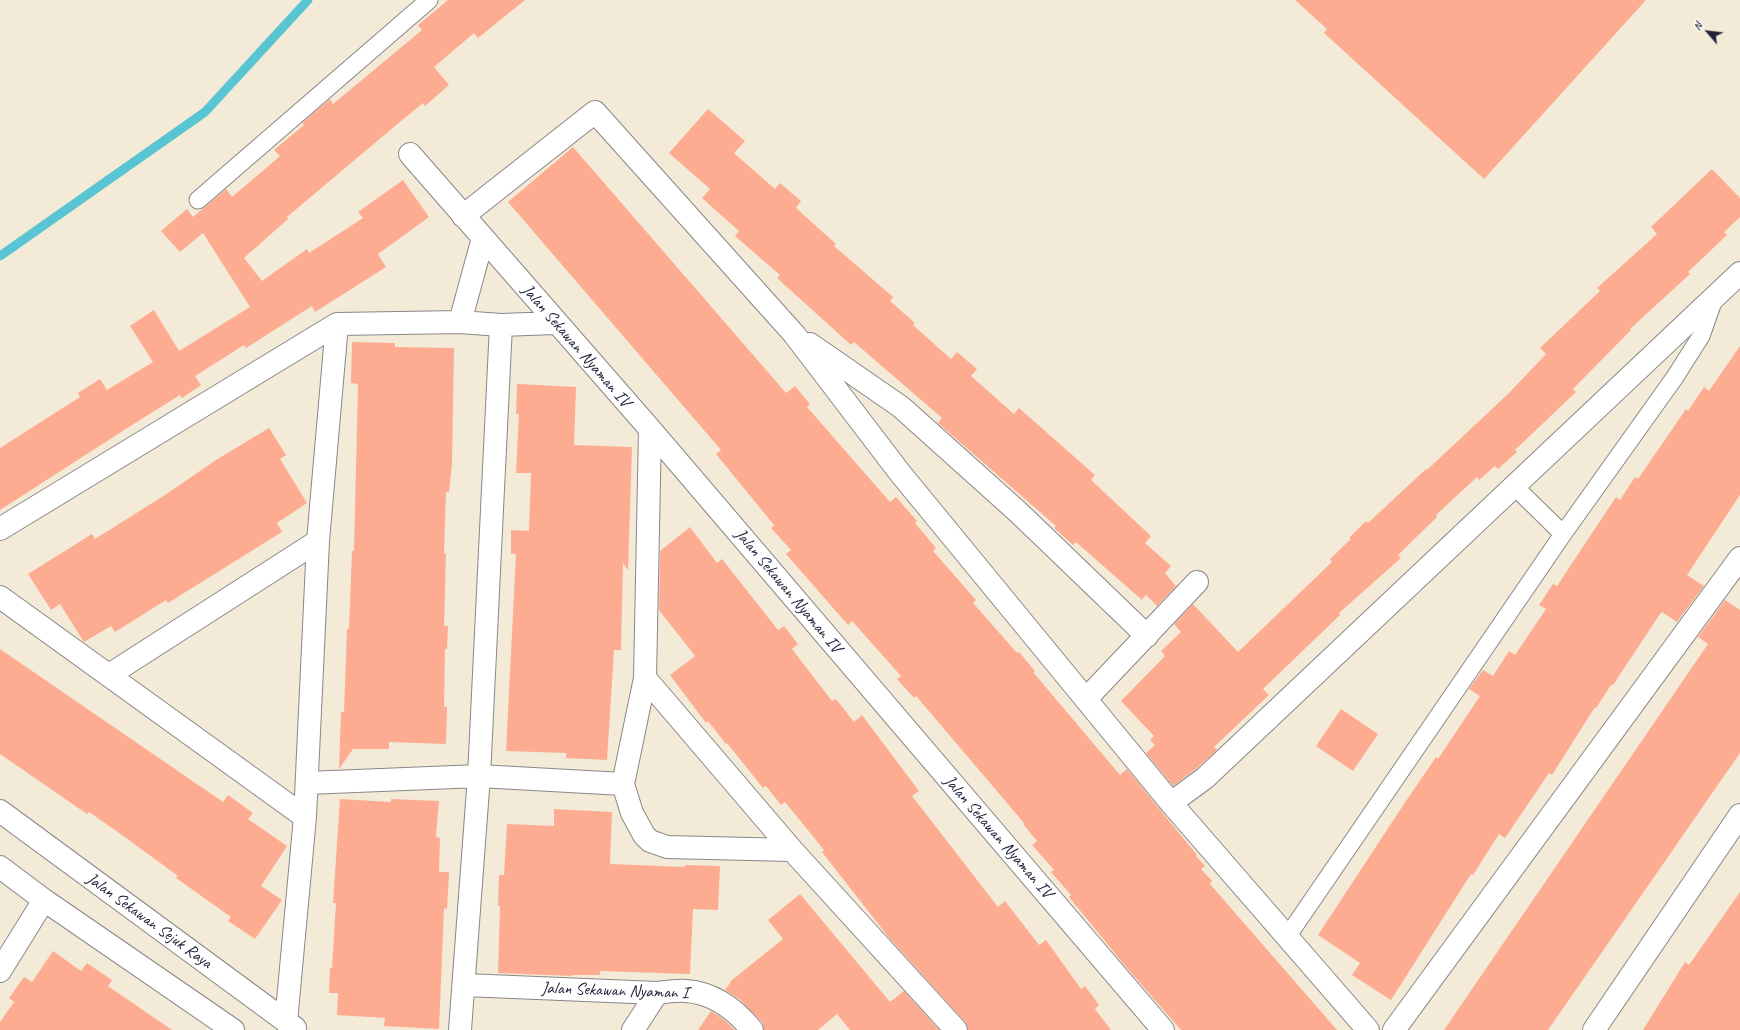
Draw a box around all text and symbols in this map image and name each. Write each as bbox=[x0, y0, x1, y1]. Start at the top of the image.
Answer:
north arrow bbox=[1688, 12, 1728, 52]
text: N bbox=[1690, 20, 1705, 33]
street label: Jalan Sekawan Nyaman IV bbox=[517, 280, 635, 412]
street label: Jalan Sekawan Nyaman IV bbox=[730, 525, 846, 657]
street label: Jalan Sekawan Nyaman IV bbox=[939, 771, 1057, 903]
street label: Jalan Sekawan Sejuk Raya bbox=[82, 869, 216, 973]
street label: Jalan Sekawan Nyaman I bbox=[541, 978, 689, 1004]

